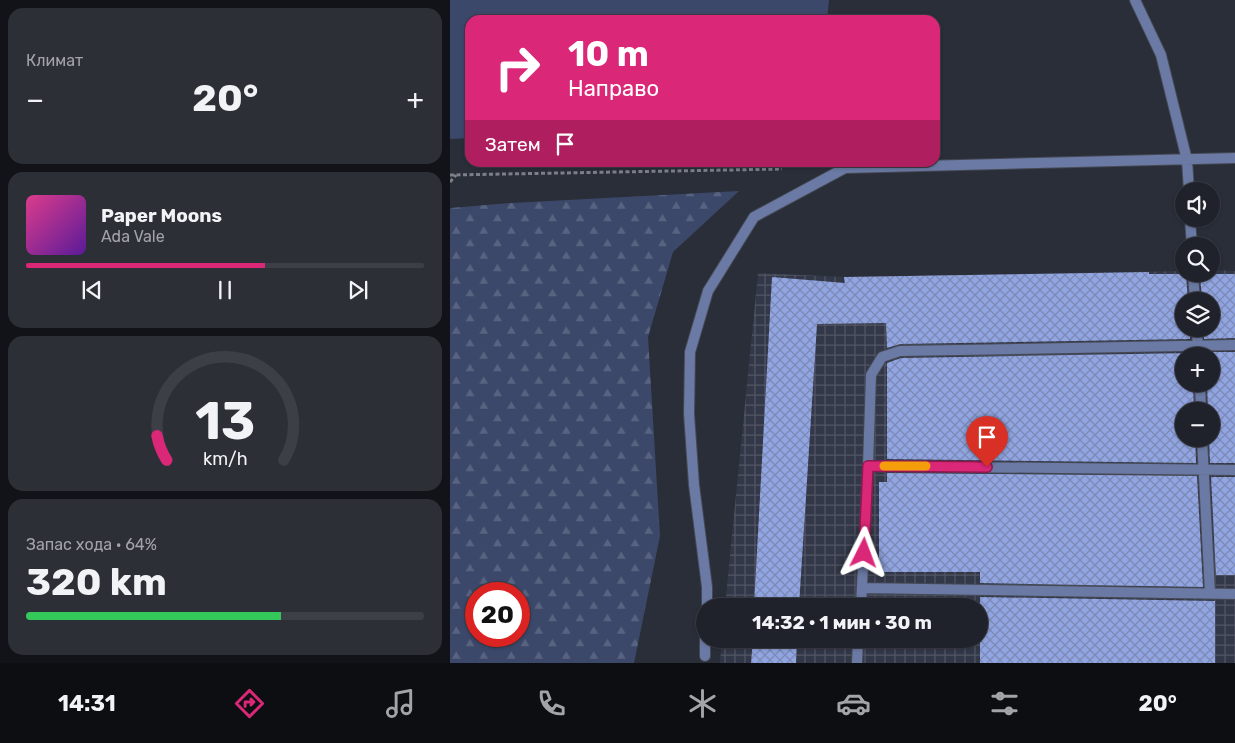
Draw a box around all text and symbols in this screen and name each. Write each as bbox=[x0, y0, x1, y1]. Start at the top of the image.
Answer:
text: 10 m bbox=[568, 33, 649, 75]
icon: right bbox=[485, 35, 550, 100]
text: Климат bbox=[26, 51, 83, 70]
text: 20° bbox=[192, 75, 258, 121]
text: Направо bbox=[568, 75, 659, 102]
text: − bbox=[26, 83, 44, 116]
text: + bbox=[407, 83, 424, 116]
icon: arrive bbox=[551, 130, 579, 158]
text: Затем bbox=[485, 133, 541, 156]
map controls bbox=[1175, 182, 1220, 447]
button: sound bbox=[1175, 182, 1220, 227]
text: Paper Moons bbox=[101, 204, 222, 227]
text: Ada Vale bbox=[101, 227, 165, 246]
button: search bbox=[1175, 237, 1220, 282]
icon: previous bbox=[78, 276, 106, 304]
icon: pause bbox=[211, 276, 239, 304]
icon: next bbox=[344, 276, 372, 304]
button: layers bbox=[1175, 292, 1220, 337]
button: + bbox=[1175, 347, 1220, 392]
text: 13 bbox=[195, 390, 255, 452]
button: − bbox=[1175, 402, 1220, 447]
pin bbox=[966, 416, 1008, 467]
icon: arrive bbox=[973, 423, 1001, 451]
text: km/h bbox=[203, 448, 247, 469]
position arrow bbox=[837, 526, 889, 578]
text: Запас хода · 64% bbox=[26, 535, 157, 554]
text: 320 km bbox=[26, 559, 167, 605]
speed limit sign: 20 bbox=[465, 582, 530, 647]
text: 14:32 · 1 мин · 30 m bbox=[752, 611, 932, 634]
icon: directions bbox=[232, 686, 267, 721]
icon: music bbox=[383, 686, 418, 721]
icon: phone bbox=[534, 686, 569, 721]
icon: climate bbox=[685, 686, 720, 721]
icon: car bbox=[836, 686, 871, 721]
icon: filters bbox=[987, 686, 1022, 721]
text: 14:31 bbox=[58, 690, 116, 717]
text: 20° bbox=[1139, 690, 1177, 717]

